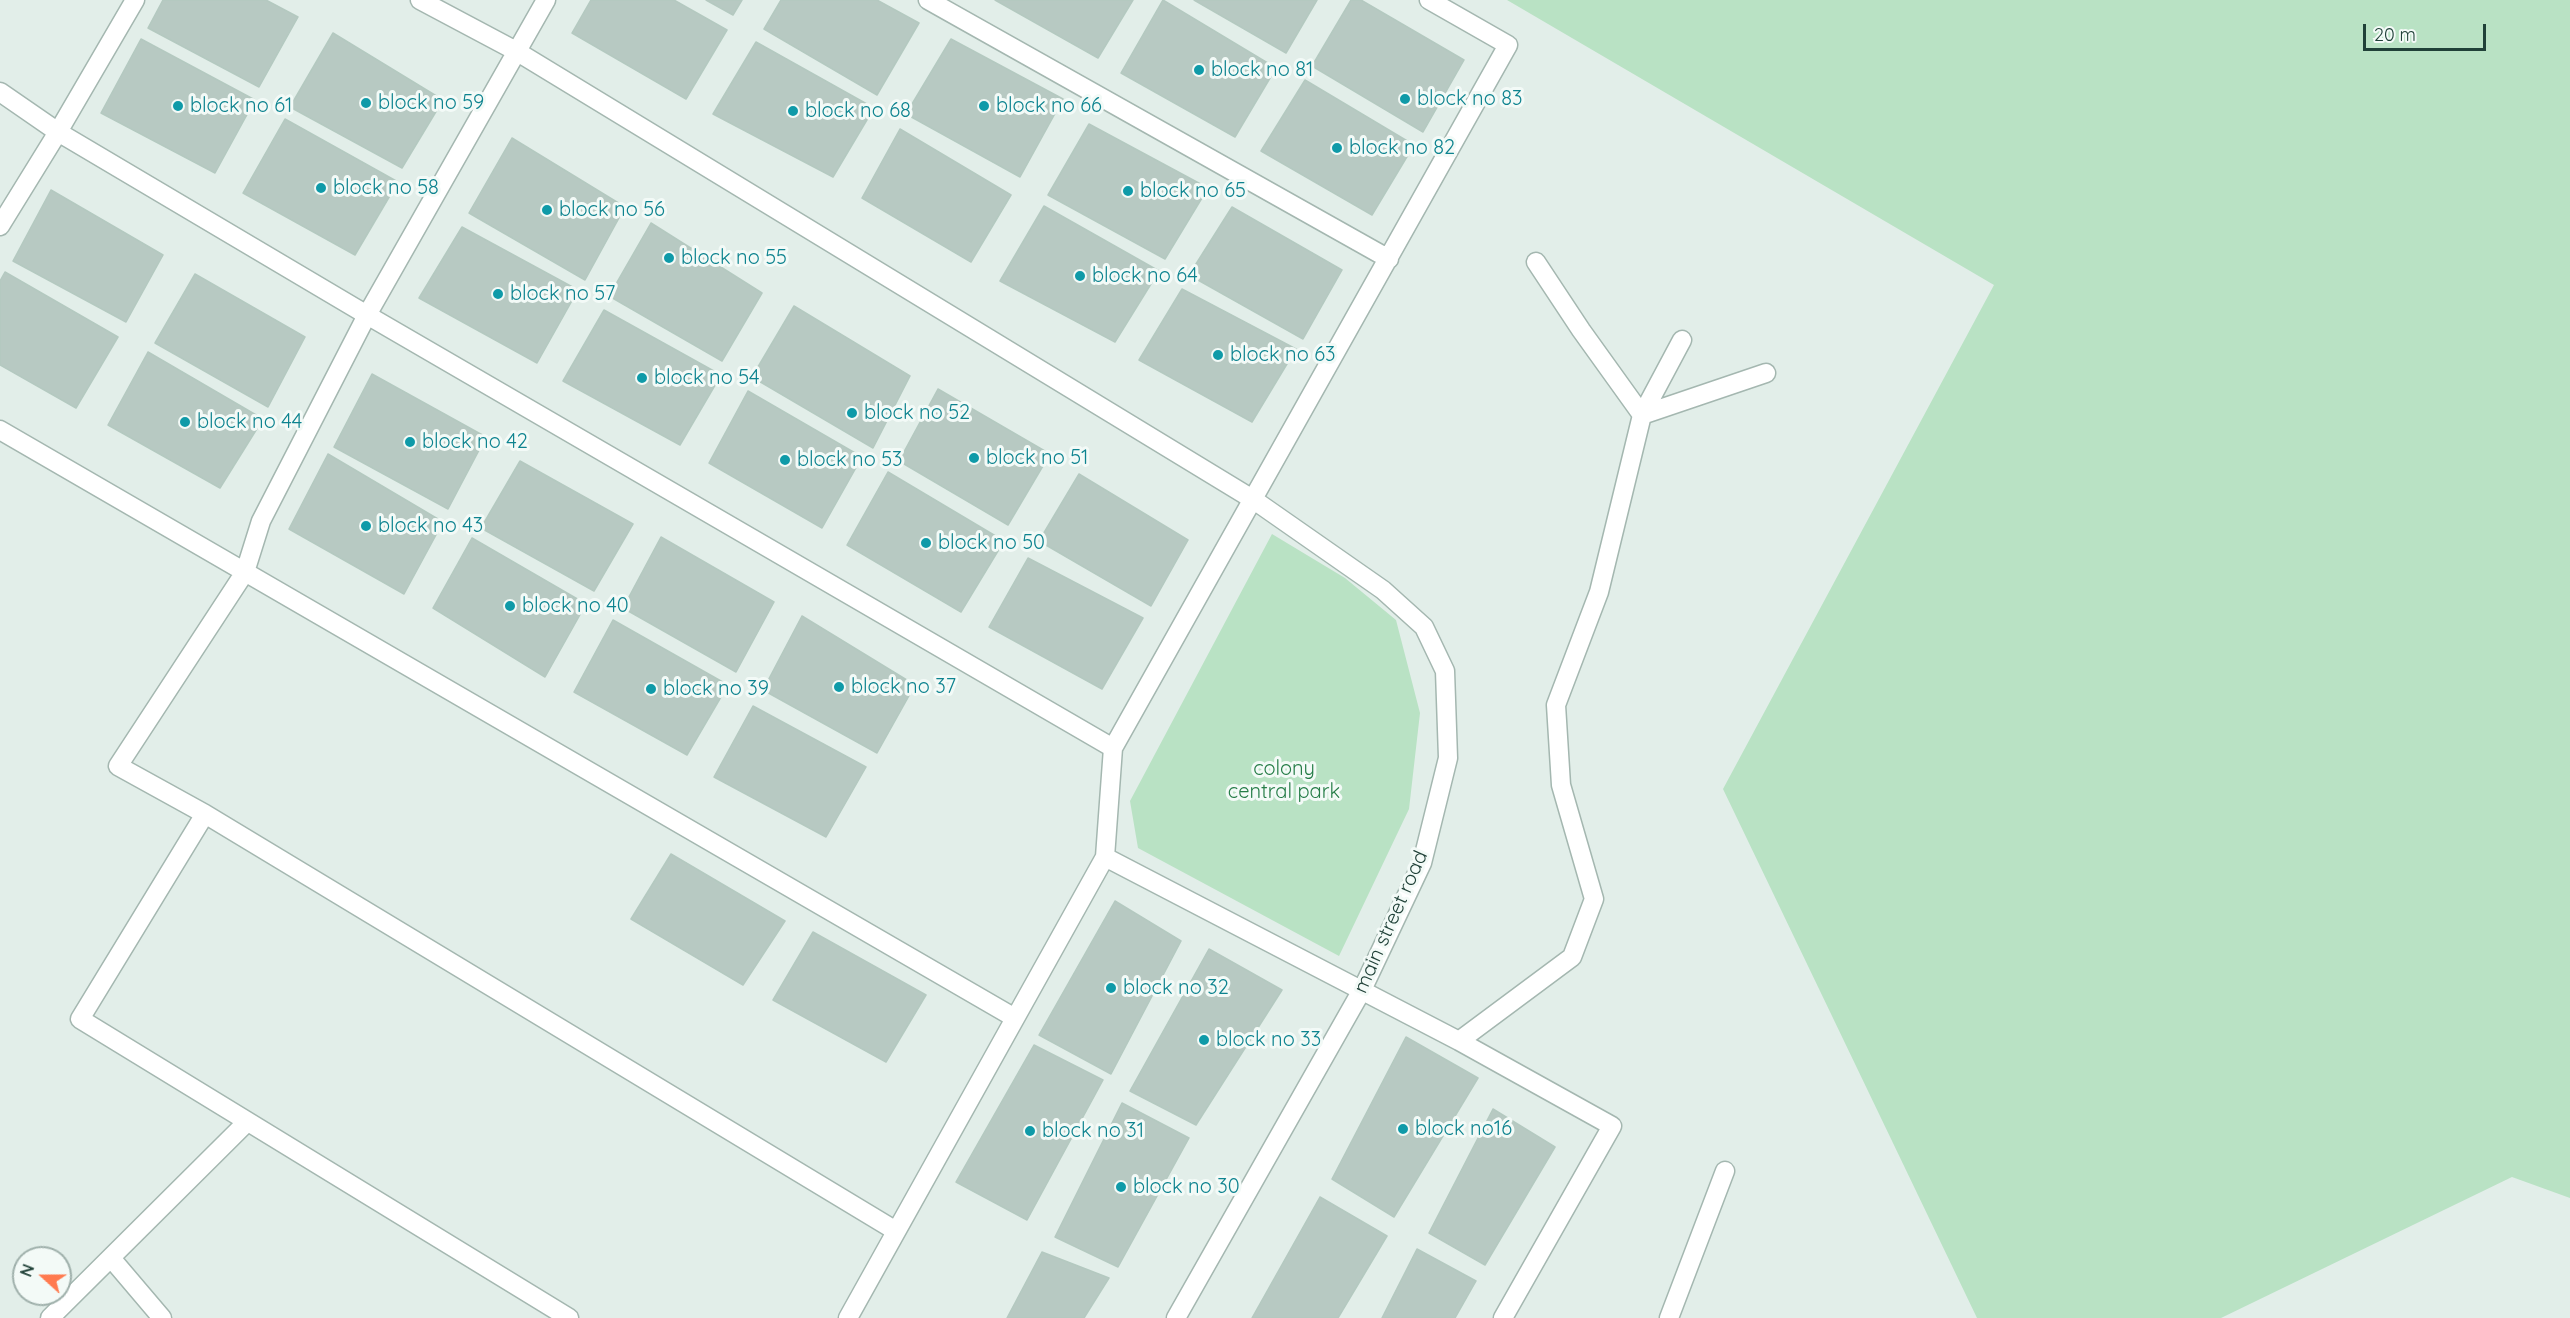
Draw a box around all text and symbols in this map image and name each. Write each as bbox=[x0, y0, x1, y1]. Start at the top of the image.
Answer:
scale bar bbox=[2366, 12, 2489, 50]
text: 20 m bbox=[2374, 23, 2416, 46]
place label: block no 81 bbox=[1211, 58, 1313, 82]
marker: block no 81 bbox=[1192, 63, 1206, 77]
place label: block no 83 bbox=[1417, 87, 1522, 111]
place label: block no 59 bbox=[378, 91, 484, 115]
marker: block no 83 bbox=[1398, 92, 1412, 106]
place label: block no 61 bbox=[190, 94, 292, 118]
place label: block no 66 bbox=[996, 94, 1102, 118]
marker: block no 59 bbox=[359, 96, 373, 110]
marker: block no 61 bbox=[171, 99, 185, 113]
place label: block no 68 bbox=[805, 99, 911, 123]
marker: block no 66 bbox=[977, 99, 991, 113]
marker: block no 68 bbox=[786, 104, 800, 118]
place label: block no 82 bbox=[1349, 136, 1455, 160]
marker: block no 82 bbox=[1330, 141, 1344, 155]
place label: block no 58 bbox=[333, 176, 439, 200]
place label: block no 65 bbox=[1140, 179, 1246, 203]
marker: block no 58 bbox=[314, 181, 328, 195]
marker: block no 65 bbox=[1121, 184, 1135, 198]
place label: block no 56 bbox=[559, 198, 665, 222]
marker: block no 56 bbox=[540, 203, 554, 217]
place label: block no 55 bbox=[681, 246, 787, 270]
marker: block no 55 bbox=[662, 251, 676, 265]
place label: block no 64 bbox=[1092, 264, 1198, 288]
marker: block no 64 bbox=[1073, 269, 1087, 283]
place label: block no 57 bbox=[510, 282, 615, 306]
marker: block no 57 bbox=[491, 287, 505, 301]
place label: block no 63 bbox=[1230, 343, 1335, 367]
marker: block no 63 bbox=[1211, 348, 1225, 362]
place label: block no 54 bbox=[654, 366, 760, 390]
marker: block no 54 bbox=[635, 371, 649, 385]
place label: block no 52 bbox=[864, 401, 970, 425]
marker: block no 52 bbox=[845, 406, 859, 420]
place label: block no 44 bbox=[197, 410, 302, 434]
marker: block no 44 bbox=[178, 415, 192, 429]
place label: block no 42 bbox=[422, 430, 528, 454]
marker: block no 42 bbox=[403, 435, 417, 449]
place label: block no 51 bbox=[986, 446, 1089, 470]
place label: block no 53 bbox=[797, 448, 903, 472]
marker: block no 51 bbox=[967, 451, 981, 465]
marker: block no 53 bbox=[778, 453, 792, 467]
place label: block no 43 bbox=[378, 514, 483, 538]
marker: block no 43 bbox=[359, 519, 373, 533]
place label: block no 50 bbox=[938, 531, 1045, 555]
marker: block no 50 bbox=[919, 536, 933, 550]
place label: block no 40 bbox=[522, 594, 629, 618]
marker: block no 40 bbox=[503, 599, 517, 613]
place label: block no 37 bbox=[851, 675, 956, 699]
place label: block no 39 bbox=[663, 677, 769, 701]
marker: block no 37 bbox=[832, 680, 846, 694]
marker: block no 39 bbox=[644, 682, 658, 696]
park label: colony central park bbox=[1228, 757, 1340, 804]
street label: main street road bbox=[1349, 847, 1433, 997]
place label: block no 32 bbox=[1123, 976, 1229, 1000]
marker: block no 32 bbox=[1104, 981, 1118, 995]
place label: block no 33 bbox=[1216, 1028, 1321, 1052]
marker: block no 33 bbox=[1197, 1033, 1211, 1047]
place label: block no16 bbox=[1415, 1117, 1512, 1141]
place label: block no 31 bbox=[1042, 1119, 1144, 1143]
marker: block no16 bbox=[1396, 1122, 1410, 1136]
marker: block no 31 bbox=[1023, 1124, 1037, 1138]
place label: block no 30 bbox=[1133, 1175, 1240, 1199]
marker: block no 30 bbox=[1114, 1180, 1128, 1194]
north arrow bbox=[12, 1246, 72, 1306]
text: N bbox=[16, 1261, 39, 1279]

